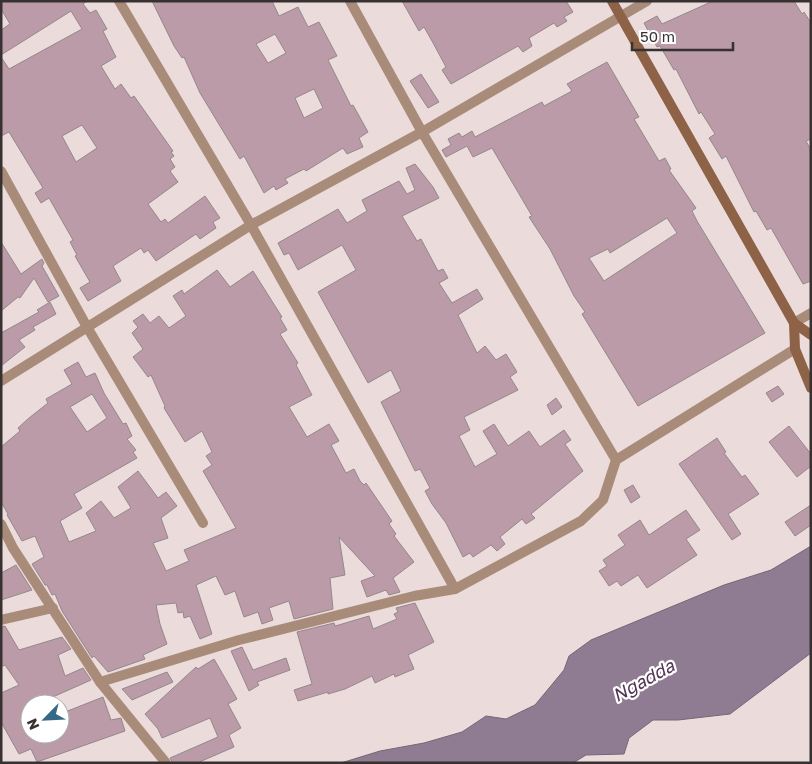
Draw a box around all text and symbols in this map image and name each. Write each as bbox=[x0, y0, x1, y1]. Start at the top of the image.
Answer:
scale bar bbox=[632, 20, 733, 52]
text: 50 m bbox=[640, 27, 675, 45]
water label: Ngadda bbox=[608, 654, 678, 706]
north arrow bbox=[20, 694, 70, 744]
text: N bbox=[23, 716, 43, 733]

